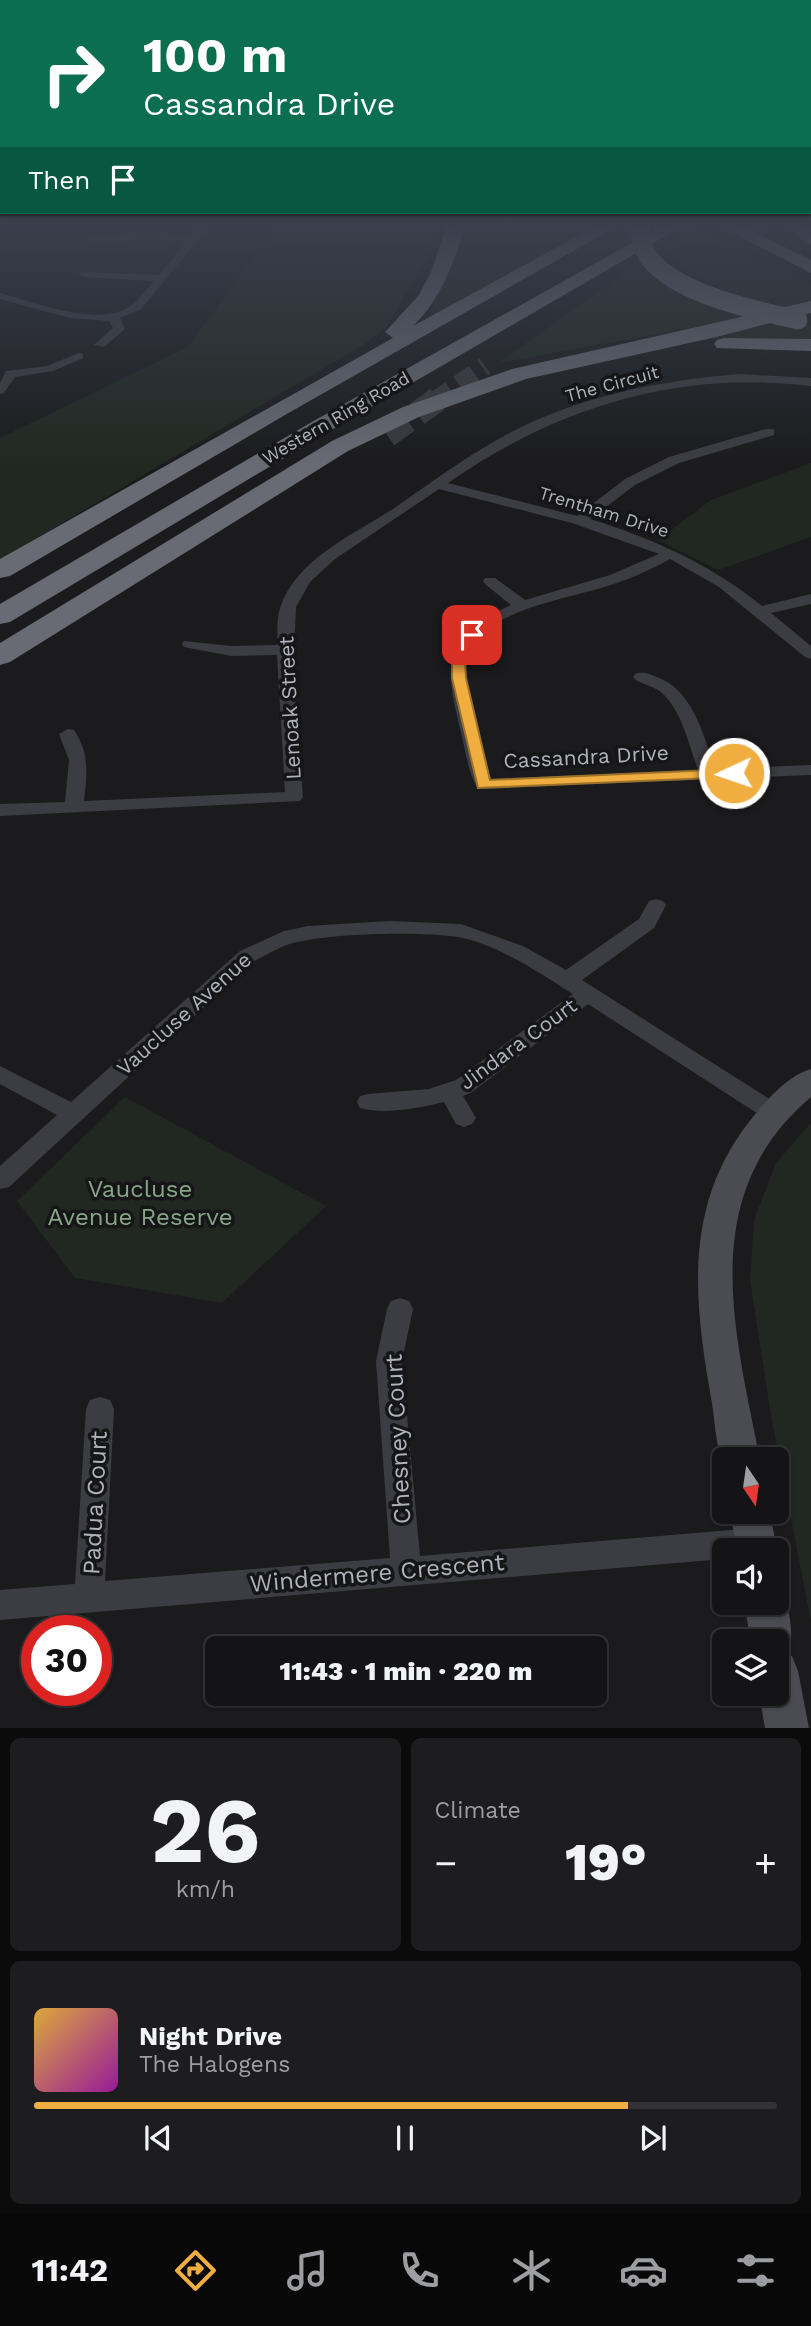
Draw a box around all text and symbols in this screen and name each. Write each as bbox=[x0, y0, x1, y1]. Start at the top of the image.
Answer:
text: 100 m bbox=[143, 26, 287, 84]
icon: right bbox=[28, 28, 119, 119]
text: Cassandra Drive bbox=[143, 85, 395, 123]
icon: arrive bbox=[104, 161, 142, 199]
text: Then bbox=[28, 165, 90, 195]
street label: The Circuit bbox=[563, 361, 661, 406]
street label: Western Ring Road bbox=[258, 367, 413, 468]
street label: Trentham Drive bbox=[537, 482, 672, 541]
pin bbox=[442, 605, 502, 665]
icon: arrive bbox=[453, 616, 491, 654]
street label: Lenoak Street bbox=[273, 635, 306, 780]
position arrow bbox=[697, 736, 771, 810]
street label: Cassandra Drive bbox=[503, 740, 669, 773]
street label: Vaucluse Avenue bbox=[111, 947, 256, 1081]
street label: Jindara Court bbox=[454, 993, 581, 1095]
park label: Vaucluse Avenue Reserve bbox=[47, 1175, 233, 1231]
street label: Chesney Court bbox=[380, 1353, 416, 1525]
street label: Padua Court bbox=[77, 1430, 113, 1576]
north arrow bbox=[712, 1447, 789, 1524]
map controls bbox=[712, 1447, 789, 1706]
button: sound bbox=[712, 1538, 789, 1615]
street label: Windermere Crescent bbox=[248, 1548, 506, 1598]
speed limit sign: 30 bbox=[21, 1615, 112, 1706]
button: layers bbox=[712, 1629, 789, 1706]
text: 11:43 · 1 min · 220 m bbox=[280, 1656, 532, 1686]
text: 26 bbox=[150, 1777, 260, 1884]
text: Climate bbox=[435, 1797, 521, 1824]
text: 19° bbox=[565, 1832, 647, 1893]
text: − bbox=[435, 1841, 457, 1885]
text: + bbox=[754, 1841, 777, 1885]
text: km/h bbox=[176, 1876, 235, 1903]
text: Night Drive bbox=[139, 2021, 282, 2051]
text: The Halogens bbox=[139, 2051, 290, 2078]
icon: previous bbox=[139, 2119, 177, 2157]
icon: pause bbox=[386, 2119, 424, 2157]
icon: next bbox=[634, 2119, 672, 2157]
icon: directions bbox=[171, 2246, 220, 2295]
icon: music bbox=[283, 2246, 332, 2295]
icon: phone bbox=[395, 2246, 444, 2295]
icon: climate bbox=[507, 2246, 556, 2295]
icon: car bbox=[619, 2246, 668, 2295]
icon: filters bbox=[731, 2246, 780, 2295]
text: 11:42 bbox=[31, 2251, 108, 2289]

